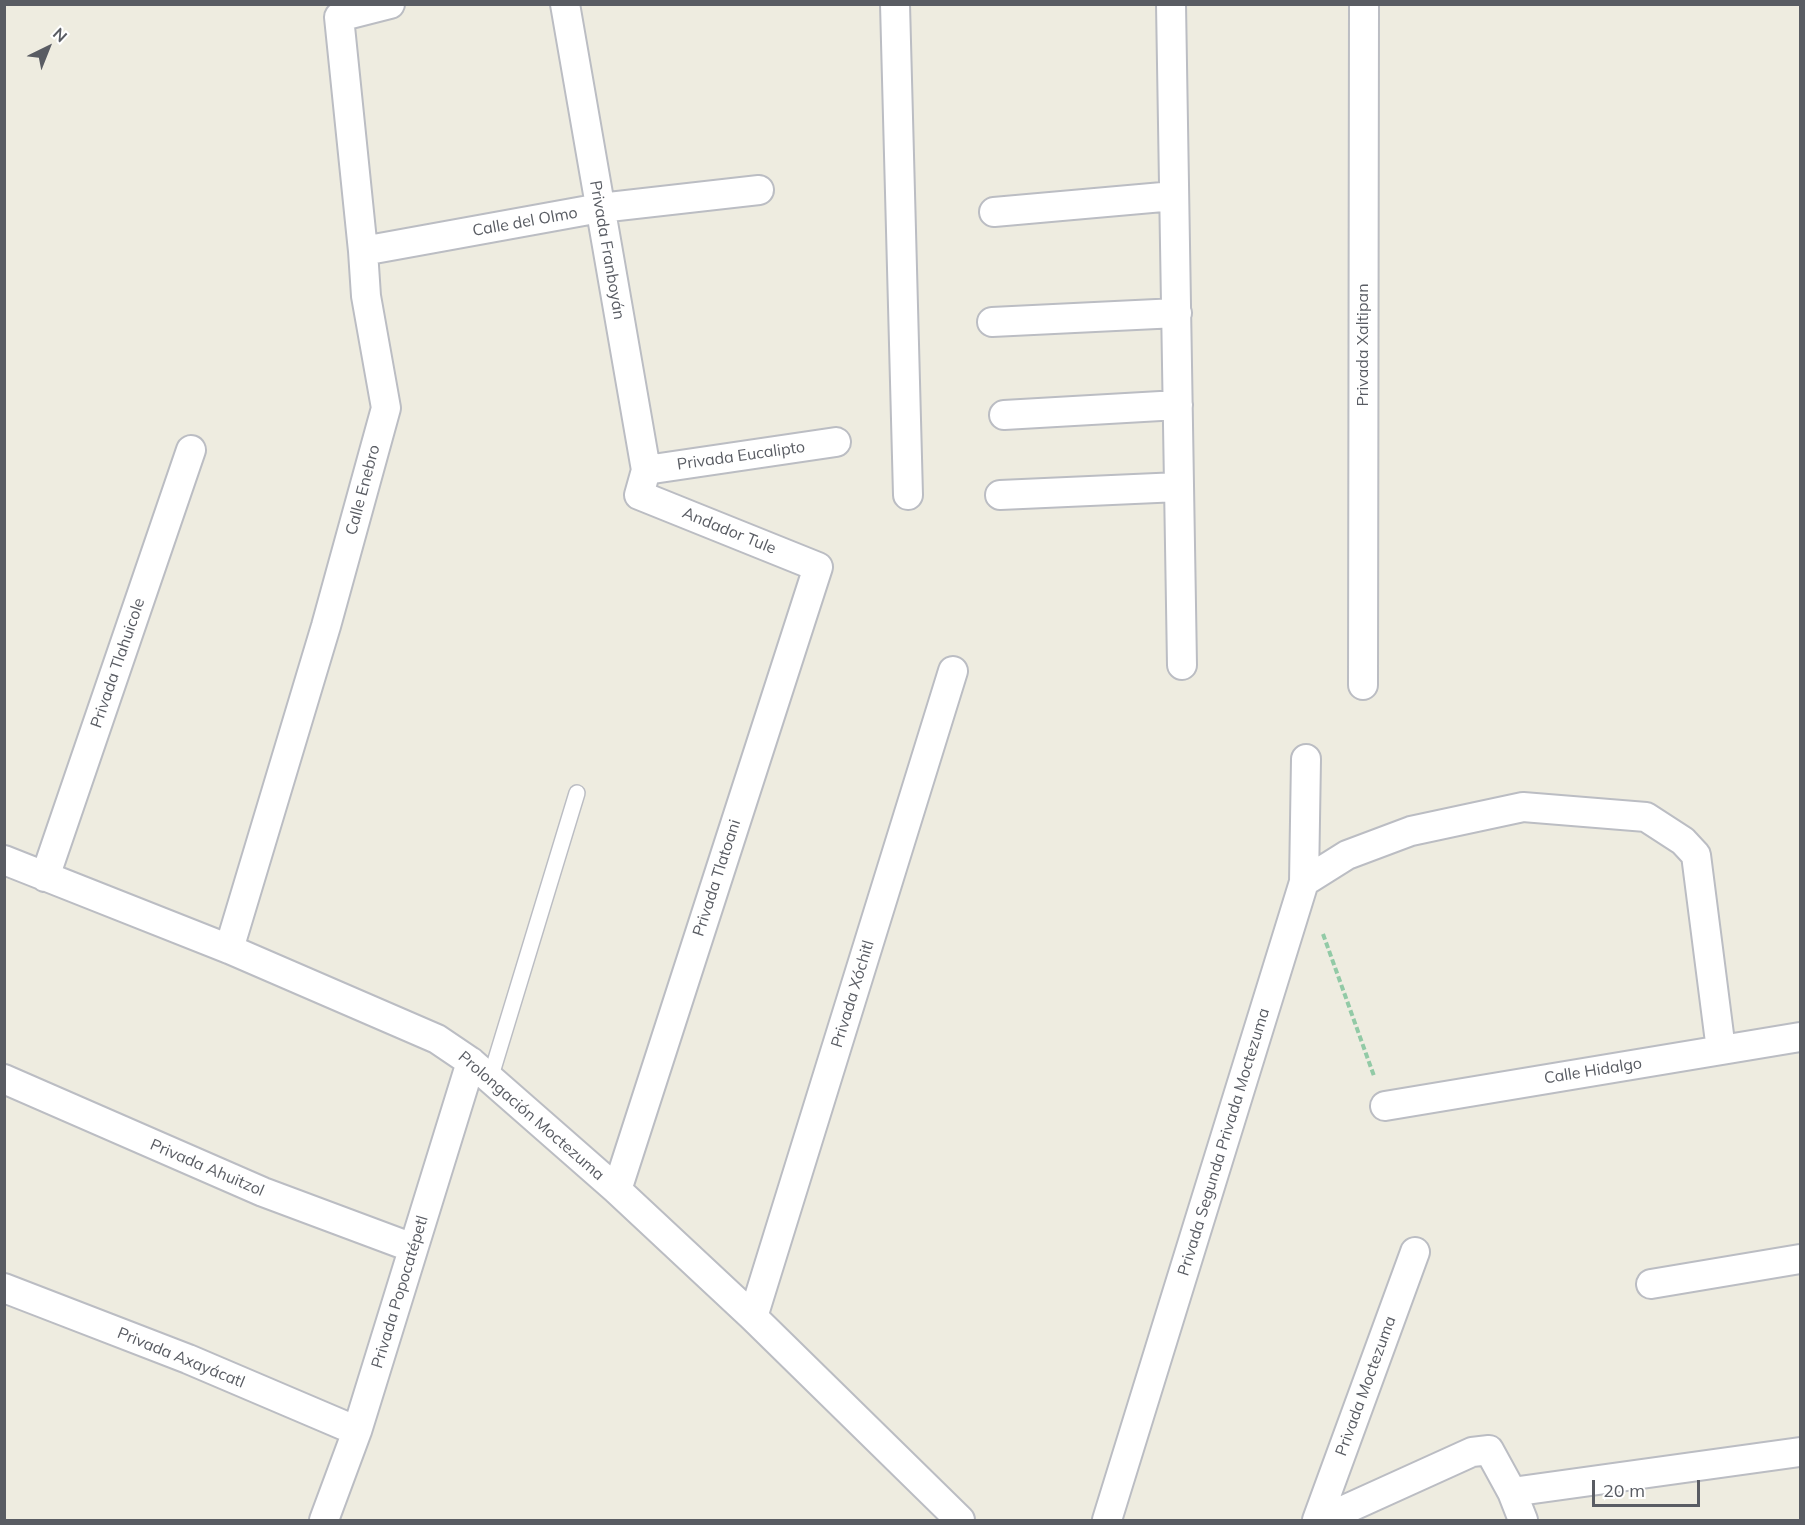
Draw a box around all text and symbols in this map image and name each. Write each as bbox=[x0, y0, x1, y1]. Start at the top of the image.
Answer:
north arrow bbox=[18, 18, 78, 78]
text: N bbox=[49, 23, 72, 46]
street label: Privada Franboyán bbox=[585, 179, 629, 321]
street label: Calle del Olmo bbox=[471, 203, 579, 241]
street label: Privada Xaltipan bbox=[1353, 283, 1373, 407]
street label: Privada Eucalipto bbox=[676, 438, 806, 474]
street label: Calle Enebro bbox=[342, 443, 384, 537]
street label: Andador Tule bbox=[679, 503, 779, 559]
street label: Privada Tlahuicole bbox=[87, 596, 149, 730]
street label: Privada Tlatoani bbox=[689, 817, 745, 939]
street label: Privada Xóchitl bbox=[828, 938, 878, 1050]
street label: Privada Segunda Privada Moctezuma bbox=[1174, 1006, 1274, 1278]
street label: Prolongación Moctezuma bbox=[454, 1047, 608, 1185]
street label: Calle Hidalgo bbox=[1543, 1054, 1643, 1088]
street label: Privada Ahuitzol bbox=[147, 1135, 267, 1201]
street label: Privada Popocatépetl bbox=[368, 1213, 432, 1371]
street label: Privada Moctezuma bbox=[1332, 1313, 1400, 1459]
street label: Privada Axayácatl bbox=[115, 1324, 247, 1392]
scale bar bbox=[1595, 1468, 1703, 1506]
text: 20 m bbox=[1603, 1479, 1645, 1502]

